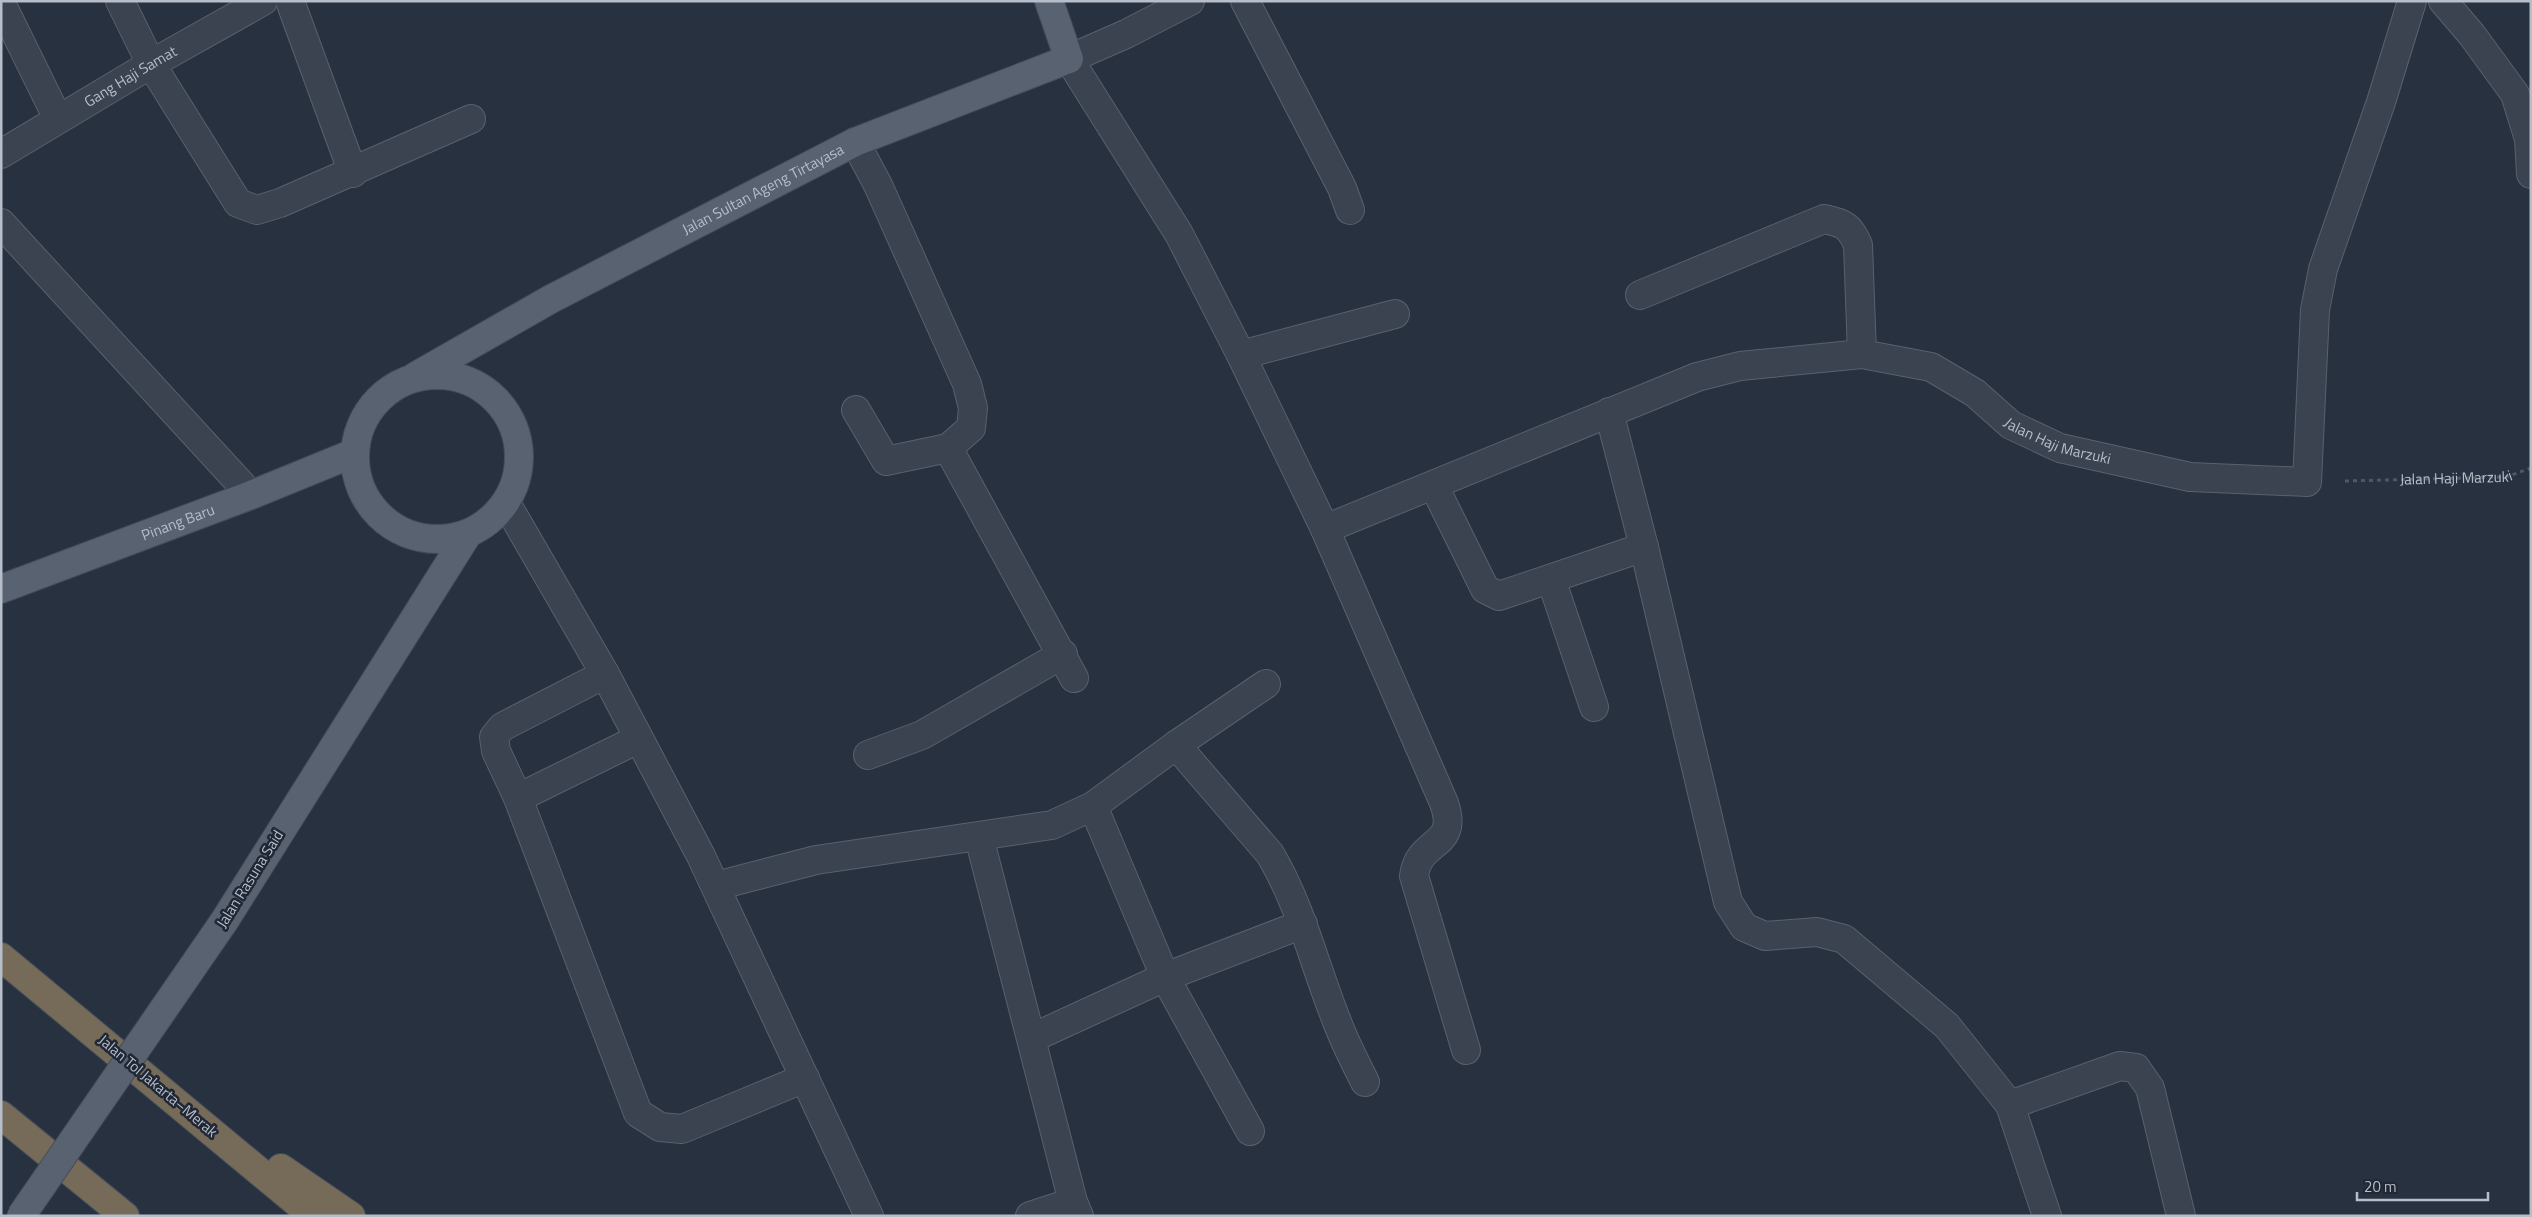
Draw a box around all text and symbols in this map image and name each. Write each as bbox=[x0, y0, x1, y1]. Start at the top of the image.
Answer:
street label: Gang Haji Samat bbox=[80, 39, 182, 113]
street label: Jalan Sultan Ageng Tirtayasa bbox=[678, 137, 848, 240]
street label: Jalan Haji Marzuki bbox=[1999, 412, 2113, 470]
street label: Jalan Haji Marzuki bbox=[2399, 464, 2516, 491]
street label: Pinang Baru bbox=[138, 498, 218, 546]
street label: Jalan Rasuna Said bbox=[210, 825, 289, 932]
street label: Jalan Tol Jakarta–Merak bbox=[94, 1029, 223, 1142]
scale bar bbox=[2357, 1170, 2488, 1202]
text: 20 m bbox=[2364, 1175, 2397, 1198]

